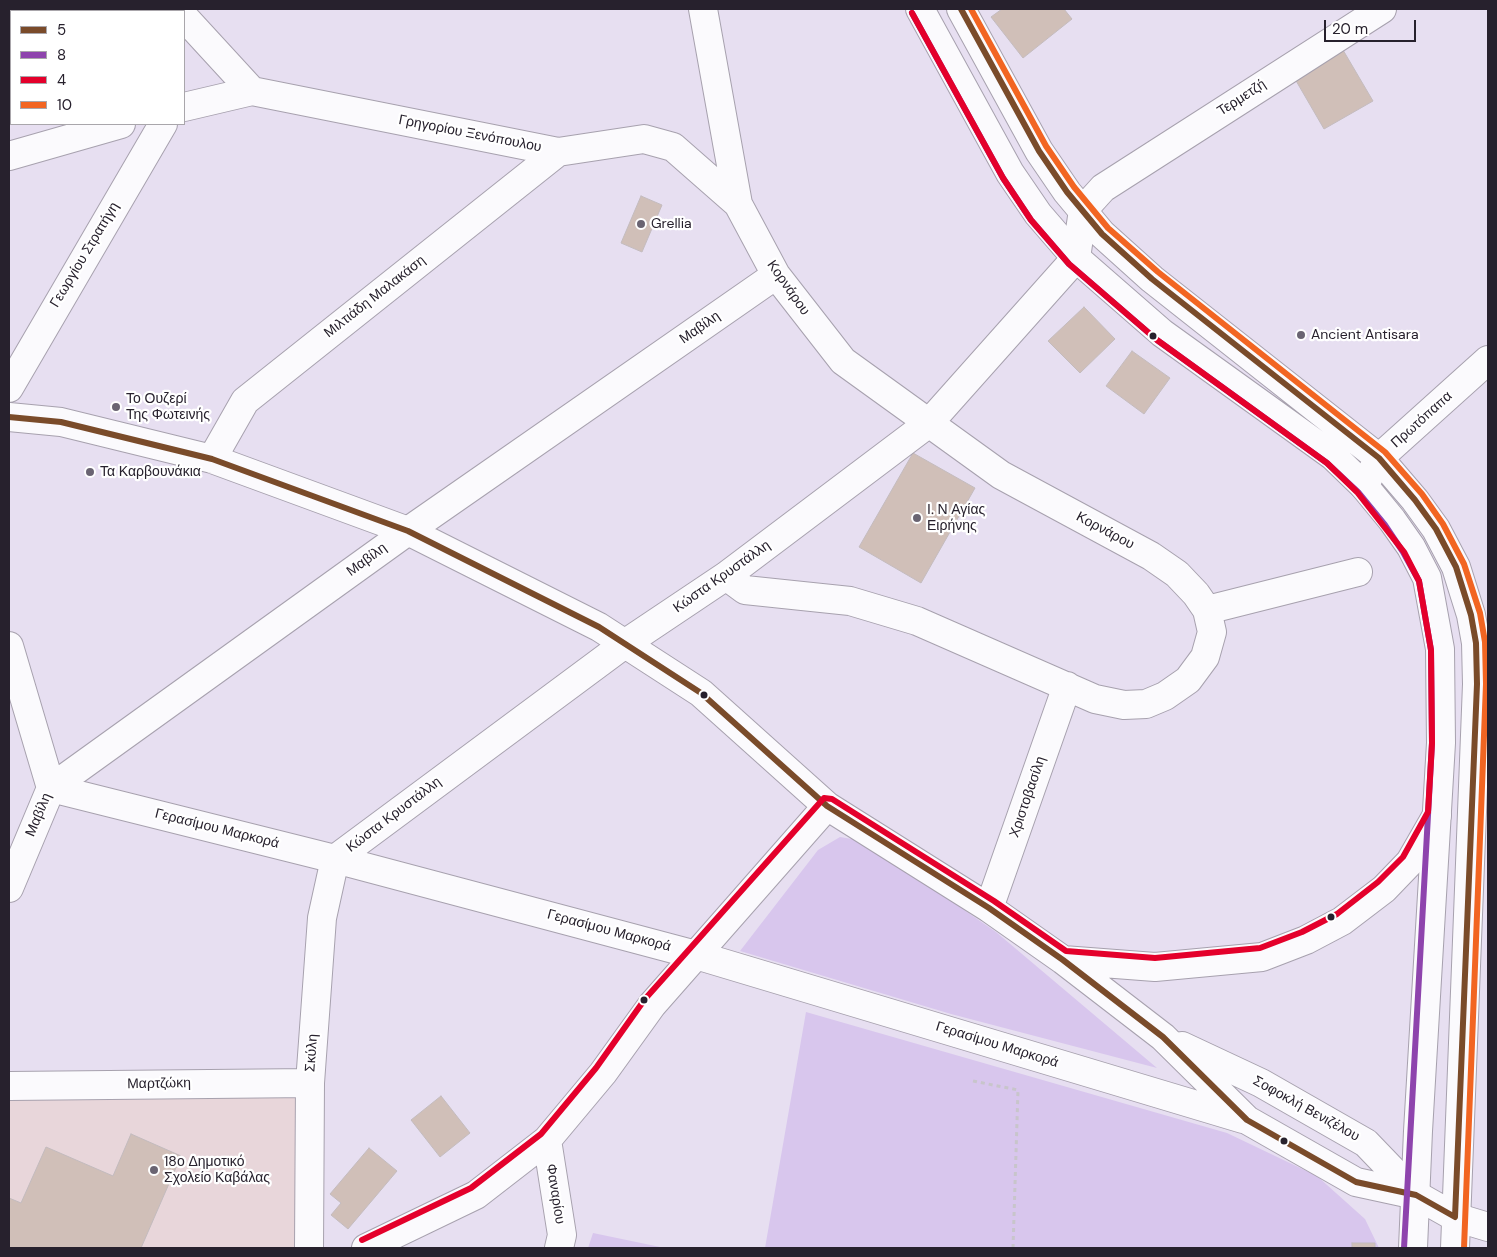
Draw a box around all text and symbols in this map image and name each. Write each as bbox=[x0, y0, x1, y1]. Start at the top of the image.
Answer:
legend bbox=[10, 10, 185, 125]
scale bar bbox=[1327, 10, 1420, 42]
text: 20 m bbox=[1332, 19, 1368, 39]
text: 5 bbox=[57, 20, 66, 40]
text: 8 bbox=[57, 45, 66, 65]
text: 4 bbox=[57, 70, 66, 90]
street label: Τερμετζή bbox=[1215, 76, 1269, 120]
text: 10 bbox=[57, 95, 72, 115]
street label: Γρηγορίου Ξενόπουλου bbox=[397, 112, 543, 156]
street label: Γεωργίου Στρατήγη bbox=[47, 199, 123, 311]
place label: Grellia bbox=[651, 216, 692, 232]
marker: Grellia bbox=[635, 218, 647, 230]
street label: Μιλτιάδη Μαλακάση bbox=[321, 252, 429, 342]
street label: Κορνάρου bbox=[763, 257, 813, 319]
street label: Μαβίλη bbox=[676, 308, 724, 348]
place label: Ancient Antisara bbox=[1311, 327, 1419, 343]
marker: Ancient Antisara bbox=[1295, 329, 1307, 341]
unlabelled marker bbox=[1148, 331, 1158, 341]
street label: Πρωτόπαπα bbox=[1388, 388, 1456, 452]
place label: Το Ουζερί Της Φωτεινής bbox=[126, 391, 210, 424]
marker: Το Ουζερί Της Φωτεινής bbox=[110, 401, 122, 413]
place label: Τα Καρβουνάκια bbox=[100, 464, 201, 480]
marker: Τα Καρβουνάκια bbox=[84, 466, 96, 478]
place label: Ι. Ν Αγίας Ειρήνης bbox=[927, 502, 985, 534]
street label: Κορνάρου bbox=[1073, 509, 1137, 553]
marker: Ι. Ν Αγίας Ειρήνης bbox=[911, 512, 923, 524]
street label: Κώστα Κρυστάλλη bbox=[670, 537, 774, 617]
street label: Μαβίλη bbox=[344, 540, 390, 580]
unlabelled marker bbox=[699, 690, 709, 700]
street label: Χριστοβασίλη bbox=[1006, 754, 1050, 840]
street label: Κώστα Κρυστάλλη bbox=[343, 774, 445, 856]
street label: Μαβίλη bbox=[22, 791, 56, 839]
street label: Γερασίμου Μαρκορά bbox=[153, 805, 281, 853]
street label: Γερασίμου Μαρκορά bbox=[545, 906, 673, 956]
unlabelled marker bbox=[1326, 912, 1336, 922]
unlabelled marker bbox=[639, 995, 649, 1005]
street label: Γερασίμου Μαρκορά bbox=[934, 1018, 1060, 1072]
street label: Σκύλη bbox=[302, 1033, 322, 1073]
street label: Σοφοκλή Βενιζέλου bbox=[1250, 1073, 1362, 1145]
street label: Μαρτζώκη bbox=[127, 1075, 191, 1093]
unlabelled marker bbox=[1279, 1136, 1289, 1146]
place label: 18ο Δημοτικό Σχολείο Καβάλας bbox=[164, 1154, 270, 1186]
street label: Φαναρίου bbox=[542, 1163, 568, 1225]
marker: 18ο Δημοτικό Σχολείο Καβάλας bbox=[148, 1164, 160, 1176]

